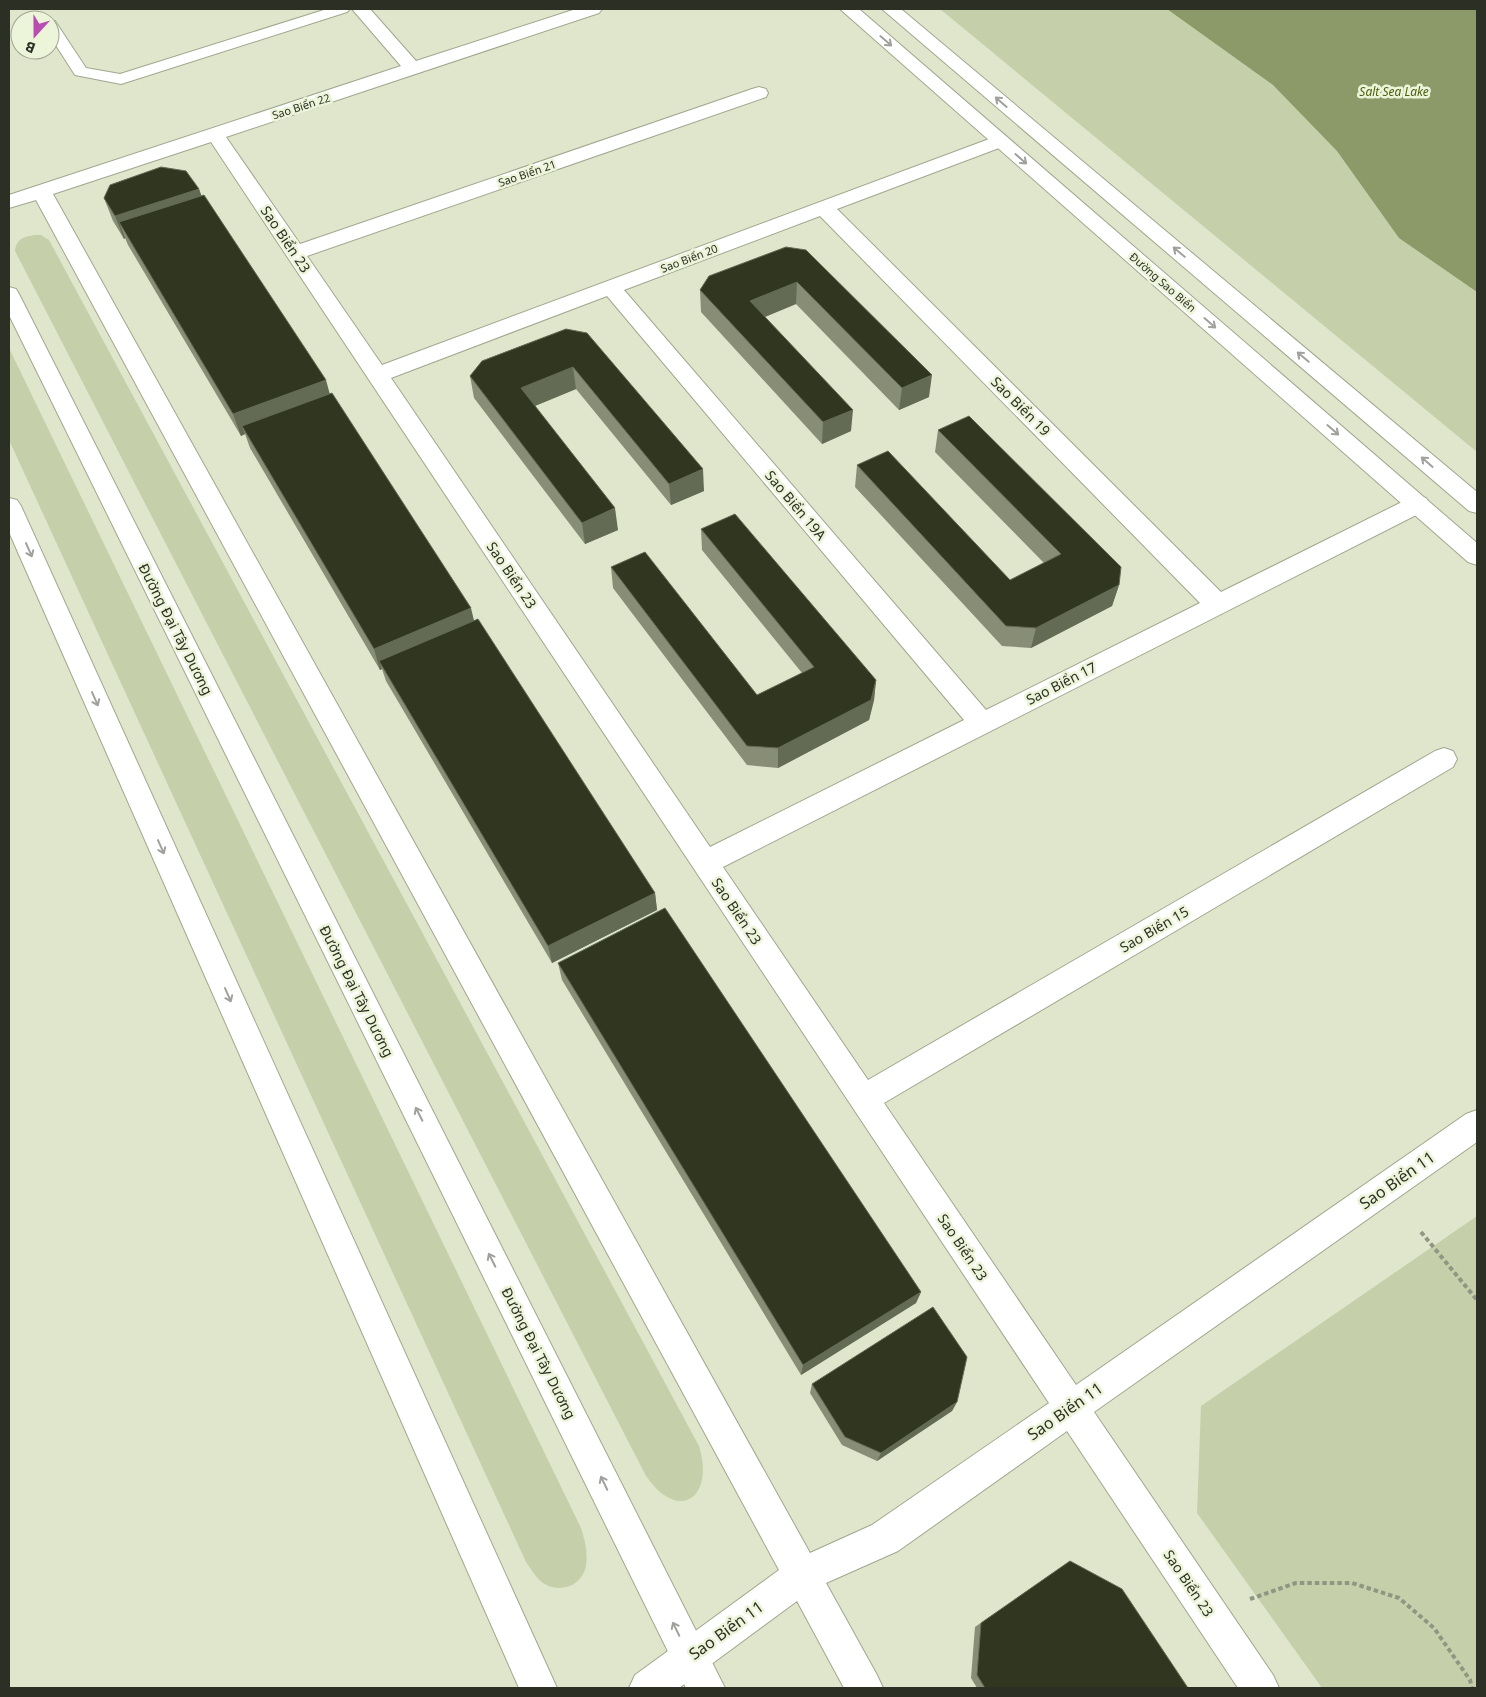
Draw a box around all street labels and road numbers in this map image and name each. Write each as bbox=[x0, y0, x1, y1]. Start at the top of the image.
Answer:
street label: Sao Biển 22 bbox=[270, 90, 332, 122]
street label: Sao Biển 21 bbox=[496, 156, 558, 190]
street label: Sao Biển 23 bbox=[257, 202, 315, 276]
street label: Sao Biển 20 bbox=[658, 240, 720, 276]
street label: Đường Sao Biển bbox=[1127, 249, 1199, 315]
street label: Sao Biển 19 bbox=[987, 372, 1055, 440]
street label: Sao Biển 19A bbox=[761, 466, 831, 544]
street label: Sao Biển 23 bbox=[483, 538, 541, 612]
street label: Đường Đại Tây Dương bbox=[135, 560, 217, 698]
street label: Sao Biển 17 bbox=[1023, 657, 1099, 709]
street label: Sao Biển 23 bbox=[708, 874, 766, 948]
street label: Sao Biển 15 bbox=[1116, 902, 1192, 956]
street label: Đường Đại Tây Dương bbox=[316, 922, 398, 1060]
street label: Sao Biển 11 bbox=[1355, 1146, 1439, 1214]
street label: Sao Biển 23 bbox=[934, 1210, 992, 1284]
street label: Đường Đại Tây Dương bbox=[498, 1284, 580, 1422]
street label: Sao Biển 11 bbox=[1023, 1377, 1107, 1445]
street label: Sao Biển 23 bbox=[1160, 1546, 1218, 1620]
street label: Sao Biển 11 bbox=[684, 1595, 768, 1665]

